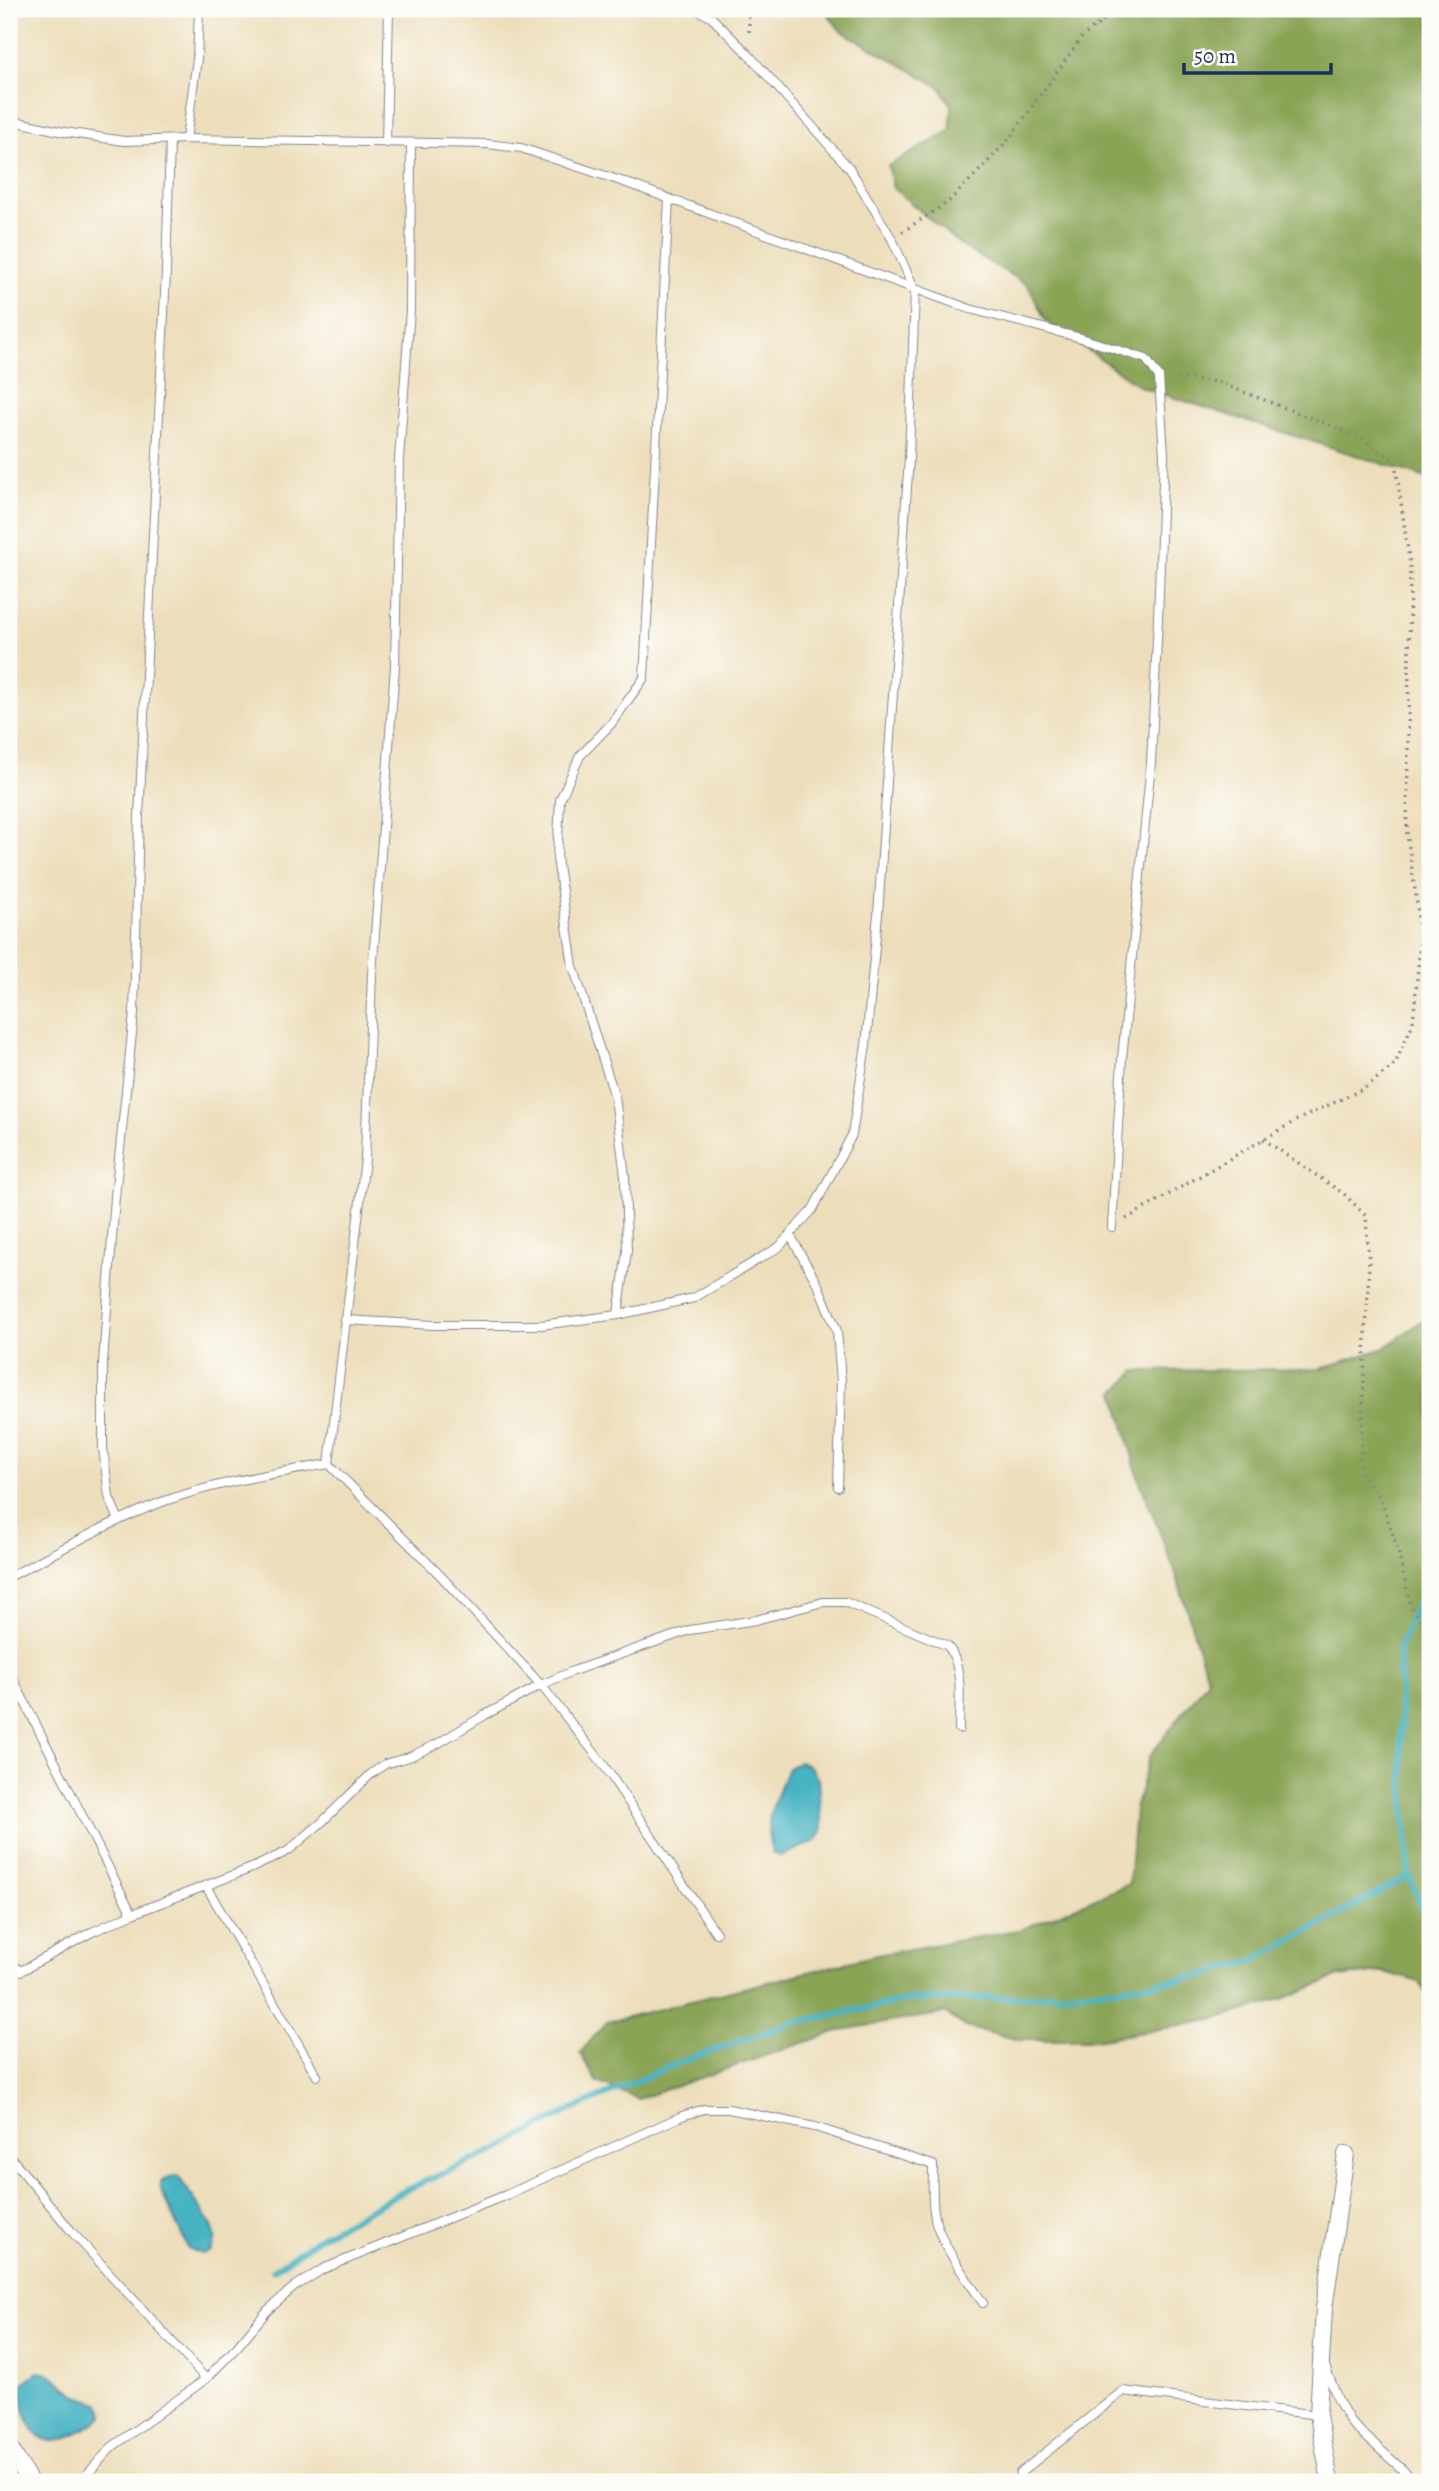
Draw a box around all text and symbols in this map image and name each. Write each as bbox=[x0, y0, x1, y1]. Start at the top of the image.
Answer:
scale bar bbox=[1184, 32, 1330, 76]
text: 50 m bbox=[1194, 42, 1236, 70]

